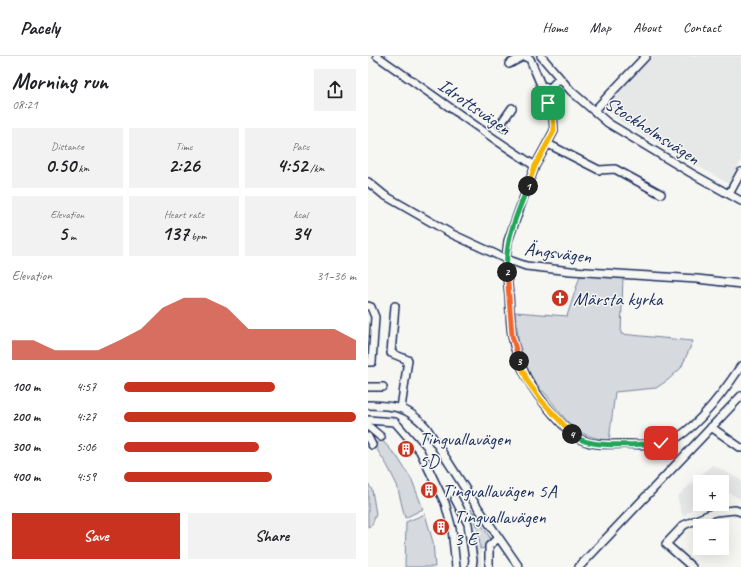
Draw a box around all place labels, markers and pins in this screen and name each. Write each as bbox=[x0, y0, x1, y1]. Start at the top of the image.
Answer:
pin bbox=[531, 86, 565, 120]
pin: 1 bbox=[518, 176, 538, 196]
pin: 2 bbox=[497, 262, 517, 282]
place label: Märsta kyrka bbox=[573, 287, 664, 311]
church icon: Märsta kyrka bbox=[550, 288, 570, 308]
pin: 3 bbox=[509, 351, 529, 371]
pin: 4 bbox=[562, 424, 582, 444]
pin bbox=[644, 426, 678, 460]
place label: Tingvallavägen 5D bbox=[419, 427, 511, 473]
building icon: Tingvallavägen 5D bbox=[396, 439, 416, 459]
place label: Tingvallavägen 5A bbox=[442, 479, 558, 503]
building icon: Tingvallavägen 5A bbox=[419, 480, 439, 500]
place label: Tingvallavägen 3 E bbox=[454, 505, 546, 551]
building icon: Tingvallavägen 3 E bbox=[431, 517, 451, 537]

